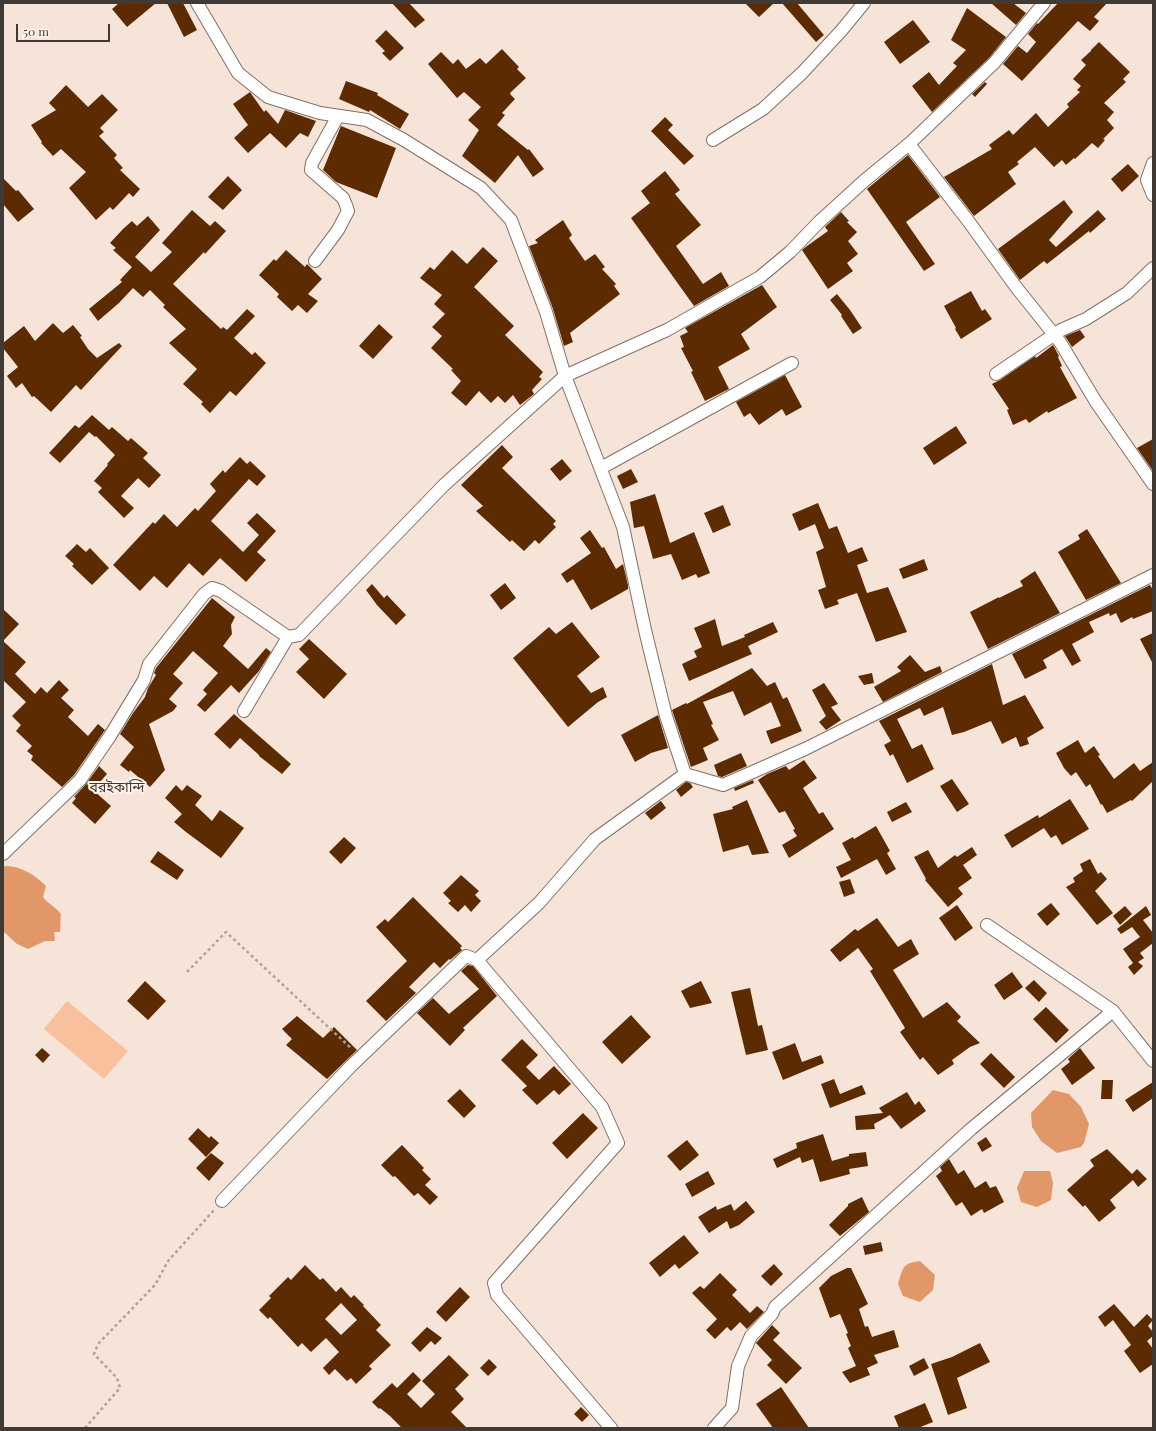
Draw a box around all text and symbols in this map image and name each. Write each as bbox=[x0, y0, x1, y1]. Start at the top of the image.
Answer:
scale bar bbox=[18, 16, 112, 42]
text: 50 m bbox=[23, 23, 49, 39]
district label: বরইকান্দি bbox=[90, 780, 144, 796]

